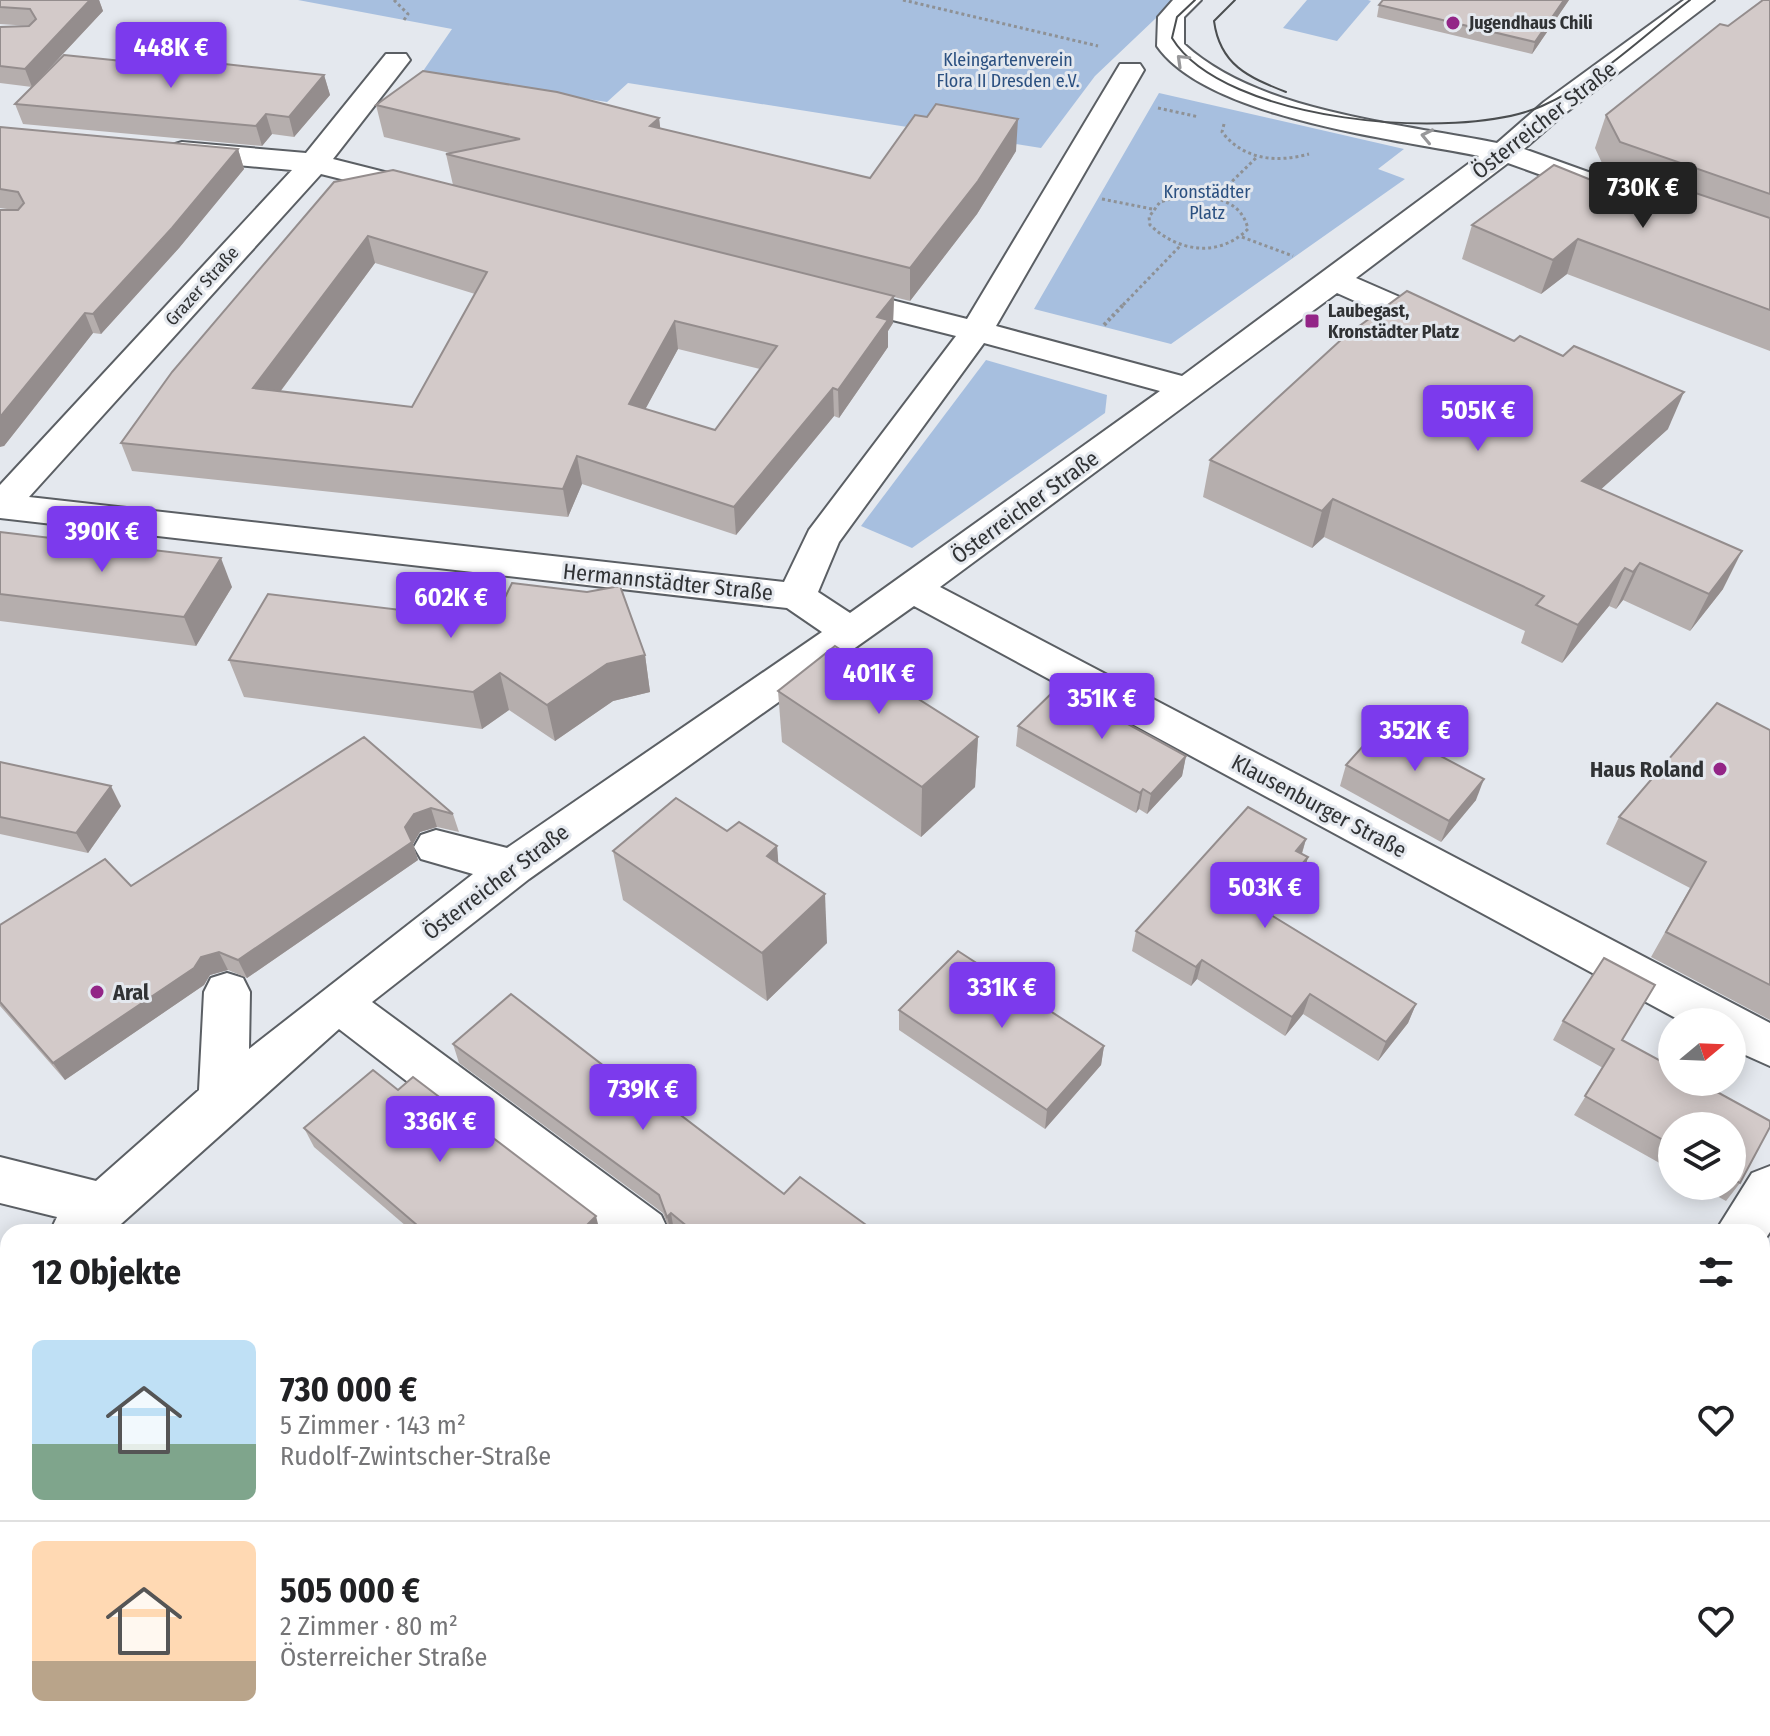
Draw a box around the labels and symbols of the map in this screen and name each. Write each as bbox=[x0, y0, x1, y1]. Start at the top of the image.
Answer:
place label: Jugendhaus Chili bbox=[1468, 12, 1593, 34]
marker: Jugendhaus Chili bbox=[1444, 14, 1462, 32]
pin: 448K € bbox=[106, 22, 236, 90]
park label: Kleingartenverein Flora II Dresden e.V. bbox=[936, 49, 1080, 92]
one-way arrow bbox=[1177, 55, 1191, 70]
street label: Österreicher Straße bbox=[1467, 55, 1621, 185]
one-way arrow bbox=[1421, 129, 1434, 146]
pin: 730K € bbox=[1578, 162, 1708, 230]
park label: Kronstädter Platz bbox=[1164, 181, 1251, 224]
street label: Grazer Straße bbox=[161, 242, 243, 330]
place label: Laubegast, Kronstädter Platz bbox=[1328, 300, 1460, 343]
marker: Laubegast, Kronstädter Platz bbox=[1303, 312, 1321, 330]
pin: 505K € bbox=[1413, 385, 1543, 453]
street label: Österreicher Straße bbox=[946, 445, 1104, 569]
pin: 390K € bbox=[37, 506, 167, 574]
street label: Hermannstädter Straße bbox=[562, 558, 774, 606]
pin: 602K € bbox=[386, 572, 516, 640]
pin: 401K € bbox=[814, 648, 944, 716]
pin: 351K € bbox=[1037, 673, 1167, 741]
pin: 352K € bbox=[1350, 705, 1480, 773]
street label: Klausenburger Straße bbox=[1227, 748, 1411, 864]
place label: Haus Roland bbox=[1590, 756, 1704, 783]
marker: Haus Roland bbox=[1711, 760, 1729, 778]
street label: Österreicher Straße bbox=[418, 818, 574, 946]
pin: 503K € bbox=[1200, 862, 1330, 930]
pin: 331K € bbox=[937, 962, 1067, 1030]
place label: Aral bbox=[112, 979, 150, 1006]
marker: Aral bbox=[88, 983, 106, 1001]
north arrow bbox=[1658, 1008, 1746, 1096]
pin: 739K € bbox=[578, 1064, 708, 1132]
pin: 336K € bbox=[375, 1096, 505, 1164]

